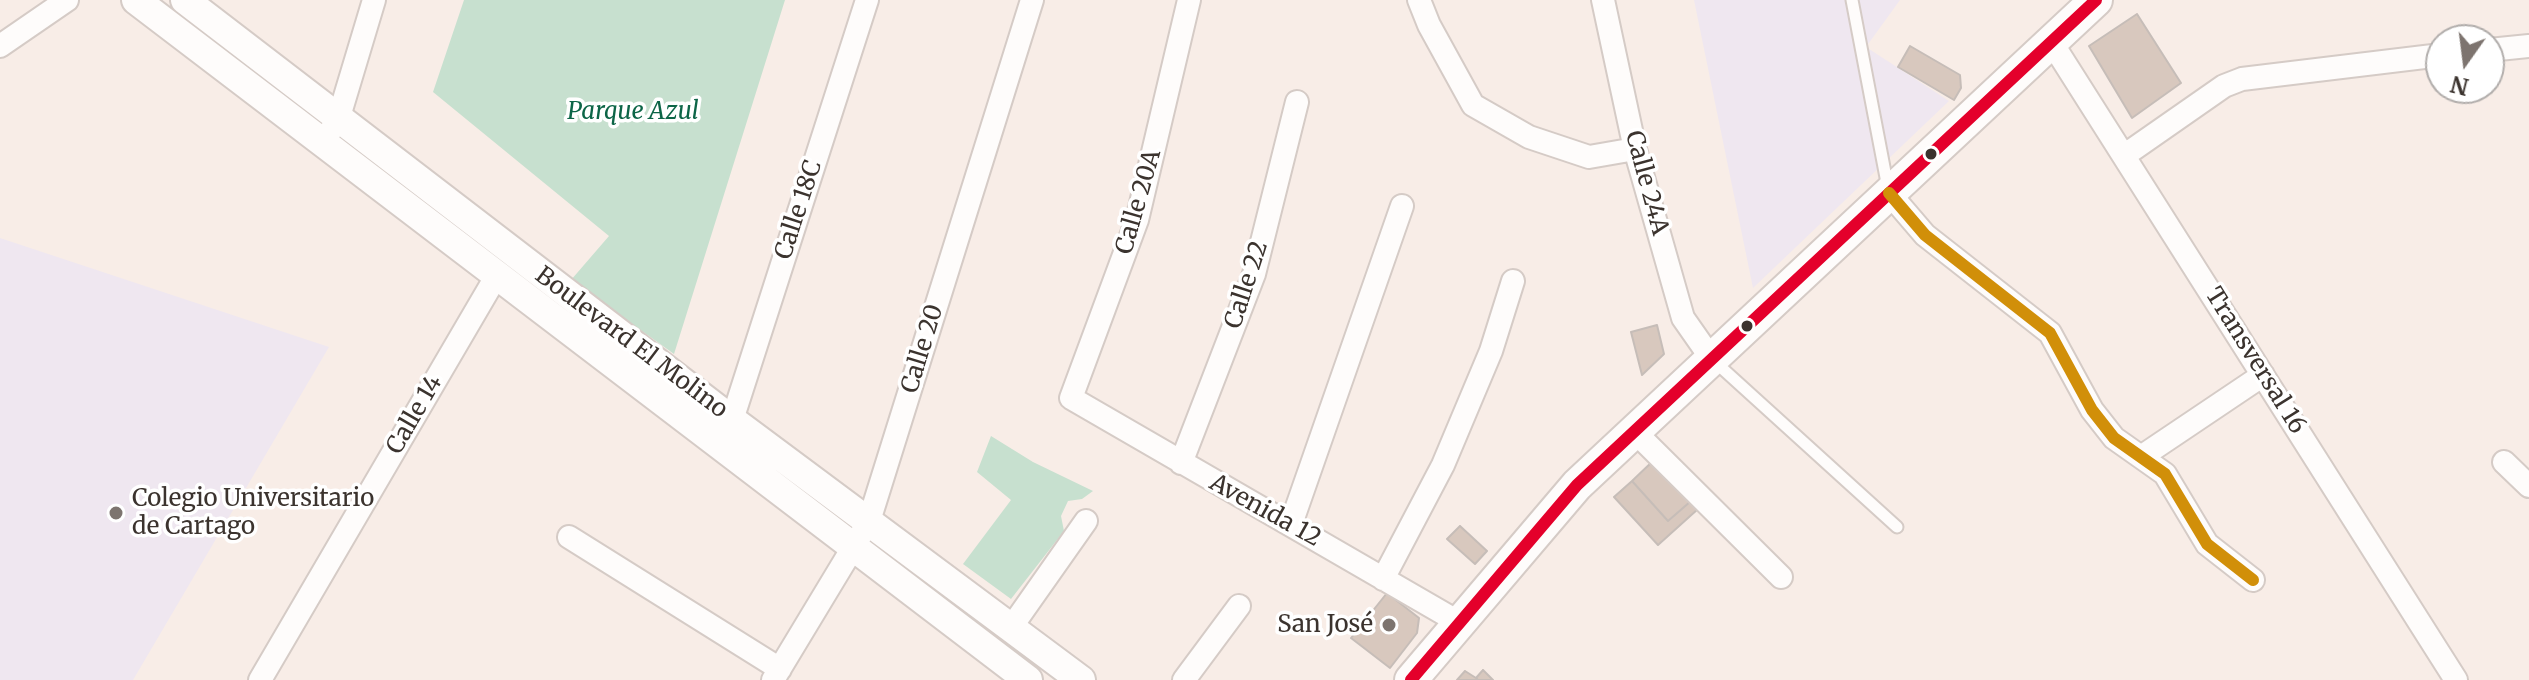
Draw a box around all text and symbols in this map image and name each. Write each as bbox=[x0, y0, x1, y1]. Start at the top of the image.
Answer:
north arrow bbox=[2425, 24, 2505, 104]
text: N bbox=[2448, 70, 2472, 101]
park label: Parque Azul bbox=[567, 98, 699, 126]
street label: Calle 24A bbox=[1618, 128, 1674, 238]
street label: Calle 20A bbox=[1110, 146, 1168, 258]
unlabelled marker bbox=[1923, 146, 1939, 162]
street label: Calle 18C bbox=[769, 157, 829, 263]
street label: Calle 22 bbox=[1219, 238, 1275, 332]
street label: Boulevard El Molino bbox=[529, 261, 733, 425]
street label: Transversal 16 bbox=[2199, 283, 2311, 439]
street label: Calle 20 bbox=[896, 301, 950, 397]
unlabelled marker bbox=[1739, 318, 1755, 334]
street label: Calle 14 bbox=[381, 370, 449, 460]
street label: Avenida 12 bbox=[1204, 469, 1326, 553]
place label: Colegio Universitario de Cartago bbox=[132, 485, 374, 541]
marker: Colegio Universitario de Cartago bbox=[107, 504, 125, 522]
place label: San José bbox=[1277, 611, 1373, 639]
marker: San José bbox=[1380, 616, 1398, 634]

